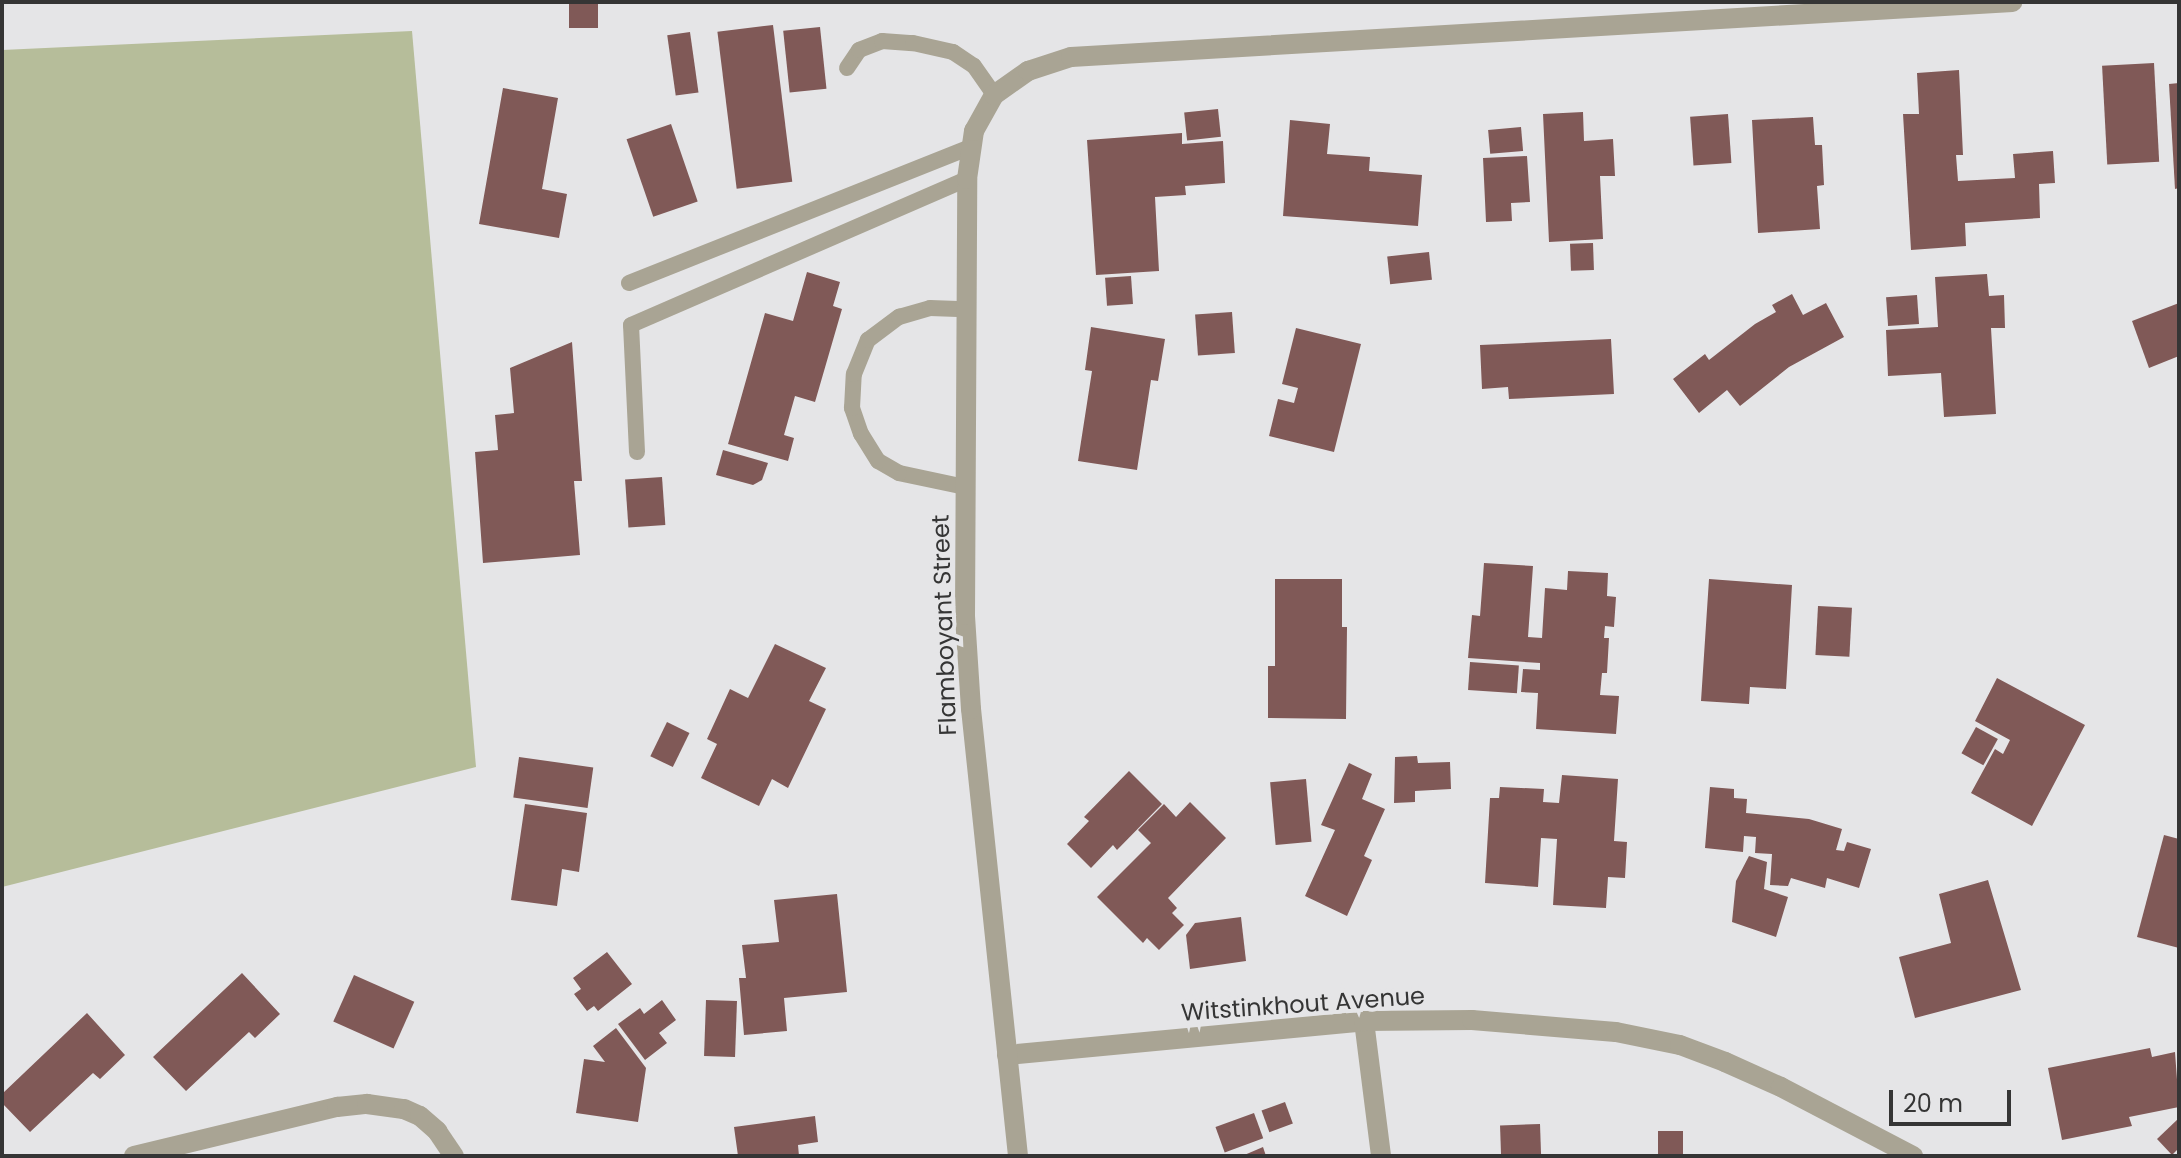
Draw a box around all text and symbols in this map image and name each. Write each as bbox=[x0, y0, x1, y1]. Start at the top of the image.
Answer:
street label: Flamboyant Street bbox=[926, 514, 962, 736]
street label: Witstinkhout Avenue bbox=[1180, 981, 1426, 1027]
scale bar bbox=[1893, 1074, 2015, 1124]
text: 20 m bbox=[1903, 1087, 1963, 1120]

